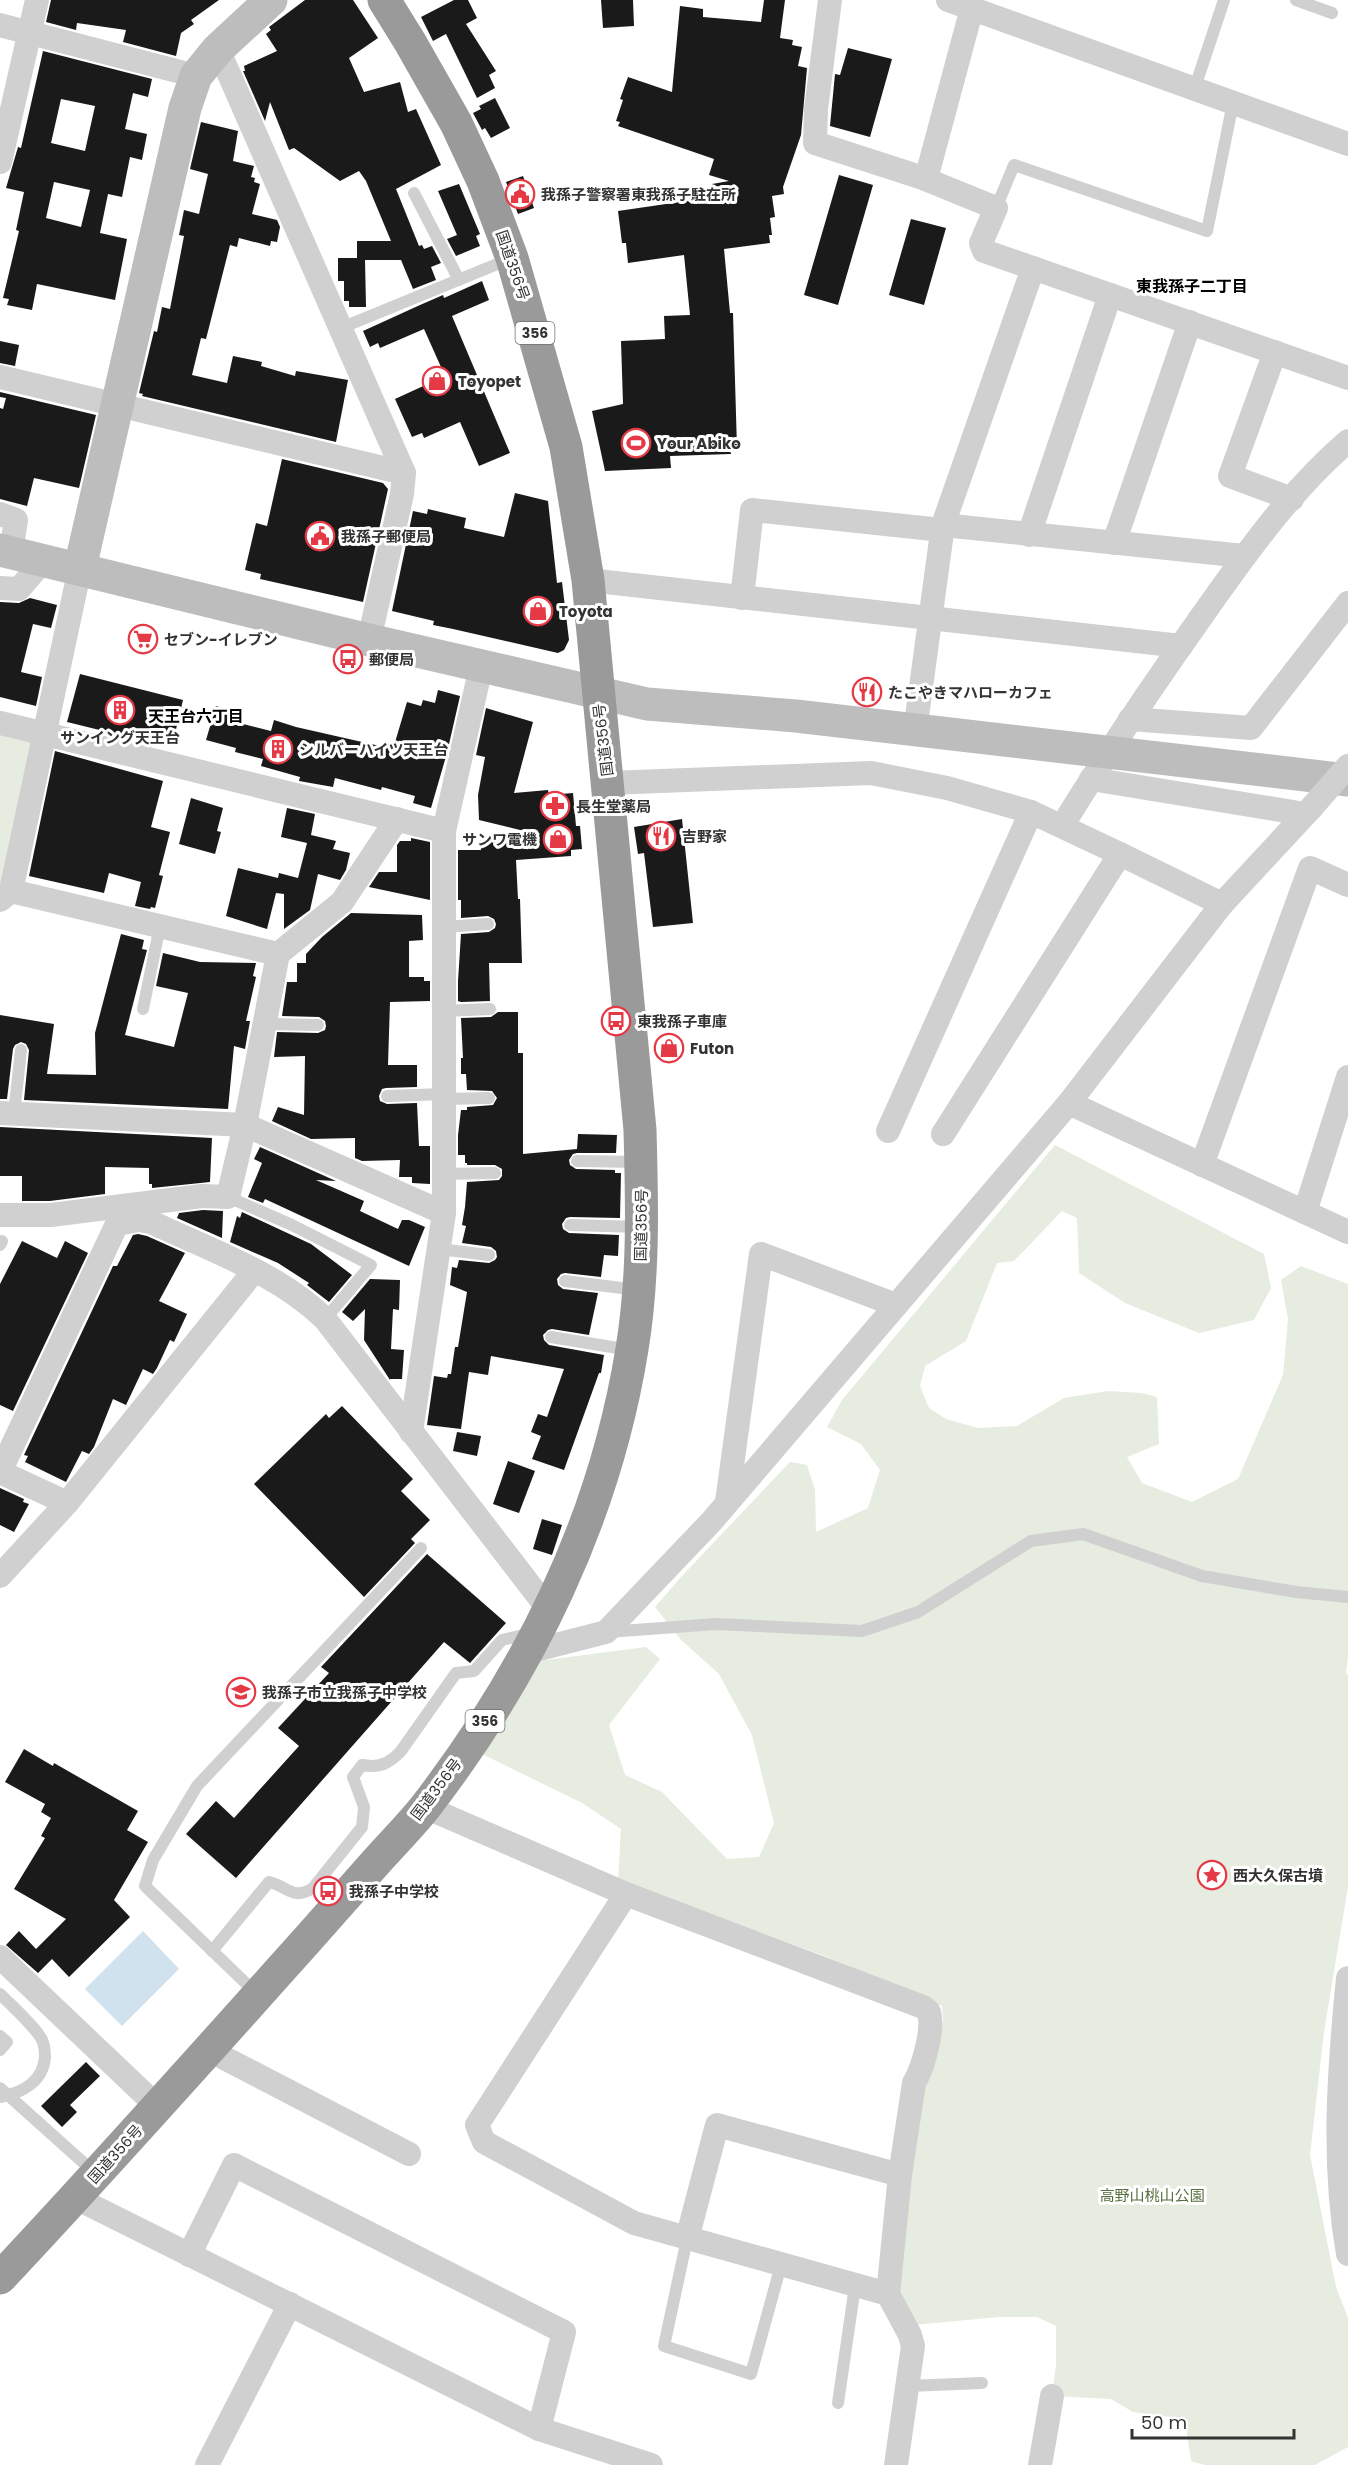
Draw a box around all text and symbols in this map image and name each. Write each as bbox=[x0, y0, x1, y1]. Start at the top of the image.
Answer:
public building icon: 我孫子警察署東我孫子駐在所 bbox=[504, 178, 536, 210]
place label: 我孫子警察署東我孫子駐在所 bbox=[541, 184, 736, 205]
street label: 国道356号 bbox=[491, 227, 535, 303]
district label: 東我孫子二丁目 bbox=[1136, 275, 1248, 298]
road number: 356 bbox=[516, 322, 554, 344]
shop icon: Toyopet bbox=[421, 365, 453, 397]
place label: Toyopet bbox=[458, 371, 521, 392]
sports icon: Your Abiko bbox=[620, 427, 652, 459]
place label: Your Abiko bbox=[657, 433, 741, 454]
public building icon: 我孫子郵便局 bbox=[304, 520, 336, 552]
place label: 我孫子郵便局 bbox=[341, 526, 431, 547]
shop icon: Toyota bbox=[522, 595, 554, 627]
place label: Toyota bbox=[559, 601, 613, 622]
supermarket icon: セブン-イレブン bbox=[127, 623, 159, 655]
place label: セブン-イレブン bbox=[164, 629, 278, 650]
bus stop icon: 郵便局 bbox=[332, 643, 364, 675]
place label: 郵便局 bbox=[369, 649, 414, 670]
restaurant icon: たこやきマハローカフェ bbox=[851, 676, 883, 708]
place label: たこやきマハローカフェ bbox=[888, 682, 1053, 703]
building icon: サンイング天王台 bbox=[104, 694, 136, 726]
street label: 国道356号 bbox=[588, 703, 618, 777]
district label: 天王台六丁目 bbox=[148, 705, 244, 728]
place label: サンイング天王台 bbox=[60, 727, 180, 748]
building icon: シルバーハイツ天王台 bbox=[262, 733, 294, 765]
place label: シルバーハイツ天王台 bbox=[299, 739, 448, 760]
pharmacy icon: 長生堂薬局 bbox=[539, 790, 571, 822]
place label: 長生堂薬局 bbox=[576, 796, 651, 817]
restaurant icon: 吉野家 bbox=[645, 820, 677, 852]
shop icon: サンワ電機 bbox=[542, 823, 574, 855]
place label: 吉野家 bbox=[682, 826, 727, 847]
place label: サンワ電機 bbox=[462, 829, 537, 850]
bus stop icon: 東我孫子車庫 bbox=[600, 1005, 632, 1037]
place label: 東我孫子車庫 bbox=[637, 1011, 727, 1032]
shop icon: Futon bbox=[653, 1032, 685, 1064]
place label: Futon bbox=[690, 1038, 734, 1059]
street label: 国道356号 bbox=[630, 1188, 652, 1262]
school or university icon: 我孫子市立我孫子中学校 bbox=[225, 1676, 257, 1708]
place label: 我孫子市立我孫子中学校 bbox=[262, 1682, 427, 1703]
road number: 356 bbox=[466, 1710, 504, 1732]
street label: 国道356号 bbox=[406, 1754, 466, 1824]
place icon: 西大久保古墳 bbox=[1196, 1859, 1228, 1891]
place label: 西大久保古墳 bbox=[1233, 1865, 1323, 1886]
bus stop icon: 我孫子中学校 bbox=[312, 1875, 344, 1907]
place label: 我孫子中学校 bbox=[349, 1881, 439, 1902]
street label: 国道356号 bbox=[83, 2120, 147, 2188]
park label: 高野山桃山公園 bbox=[1099, 2185, 1205, 2206]
scale bar bbox=[1132, 2402, 1294, 2440]
text: 50 m bbox=[1141, 2410, 1187, 2435]

